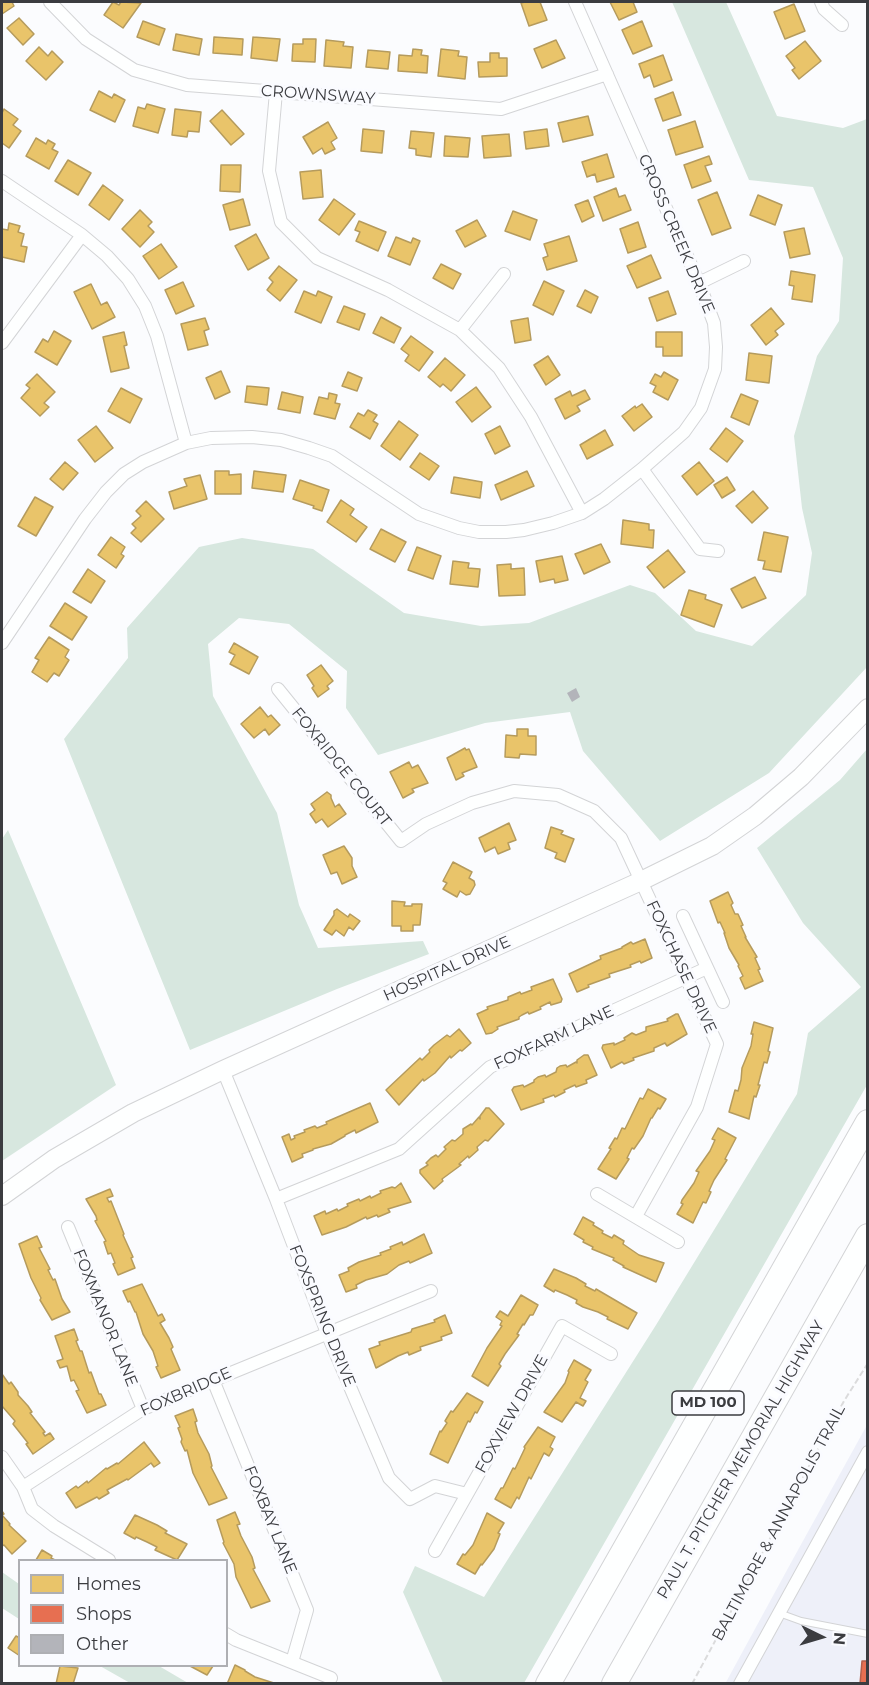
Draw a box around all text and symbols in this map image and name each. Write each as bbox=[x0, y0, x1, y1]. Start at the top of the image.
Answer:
street label: CROWNSWAY bbox=[260, 81, 376, 109]
street label: CROSS CREEK DRIVE bbox=[634, 151, 718, 317]
street label: FOXRIDGE COURT bbox=[287, 704, 395, 830]
street label: FOXCHASE DRIVE bbox=[642, 897, 720, 1037]
street label: HOSPITAL DRIVE bbox=[380, 932, 514, 1006]
street label: FOXFARM LANE bbox=[491, 1002, 617, 1074]
street label: FOXSPRING DRIVE bbox=[285, 1242, 359, 1390]
street label: FOXMANOR LANE bbox=[69, 1246, 141, 1390]
street label: PAUL T. PITCHER MEMORIAL HIGHWAY bbox=[653, 1318, 829, 1602]
street label: FOXVIEW DRIVE bbox=[472, 1351, 552, 1477]
street label: FOXBRIDGE bbox=[137, 1363, 235, 1421]
road number: MD 100 bbox=[672, 1391, 744, 1415]
street label: BALTIMORE & ANNAPOLIS TRAIL bbox=[708, 1402, 850, 1644]
street label: FOXBAY LANE bbox=[240, 1463, 300, 1577]
legend bbox=[18, 1559, 228, 1667]
text: Homes bbox=[76, 1573, 141, 1595]
text: Shops bbox=[76, 1603, 132, 1625]
north arrow bbox=[791, 1607, 851, 1667]
text: Other bbox=[76, 1633, 129, 1655]

